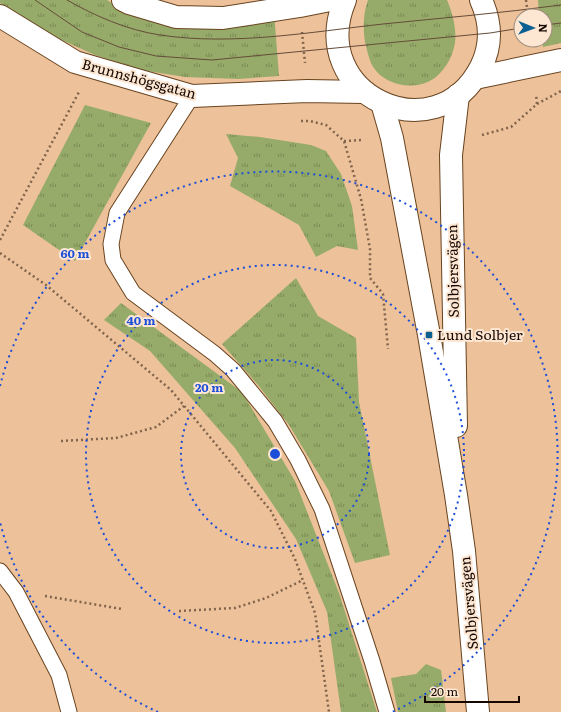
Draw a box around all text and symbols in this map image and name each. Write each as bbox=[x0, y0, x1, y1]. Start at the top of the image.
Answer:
north arrow bbox=[513, 8, 553, 48]
text: N bbox=[536, 23, 552, 33]
street label: Brunnshögsgatan bbox=[80, 53, 199, 103]
street label: Solbjersvägen bbox=[441, 224, 463, 318]
text: 60 m bbox=[61, 244, 89, 262]
text: 40 m bbox=[127, 311, 156, 329]
place label: Lund Solbjer bbox=[437, 324, 523, 344]
marker: Lund Solbjer bbox=[424, 330, 434, 340]
text: 20 m bbox=[195, 378, 223, 396]
centre of rings bbox=[268, 447, 282, 461]
street label: Solbjersvägen bbox=[454, 556, 482, 650]
scale bar bbox=[425, 678, 519, 704]
text: 20 m bbox=[431, 682, 458, 700]

